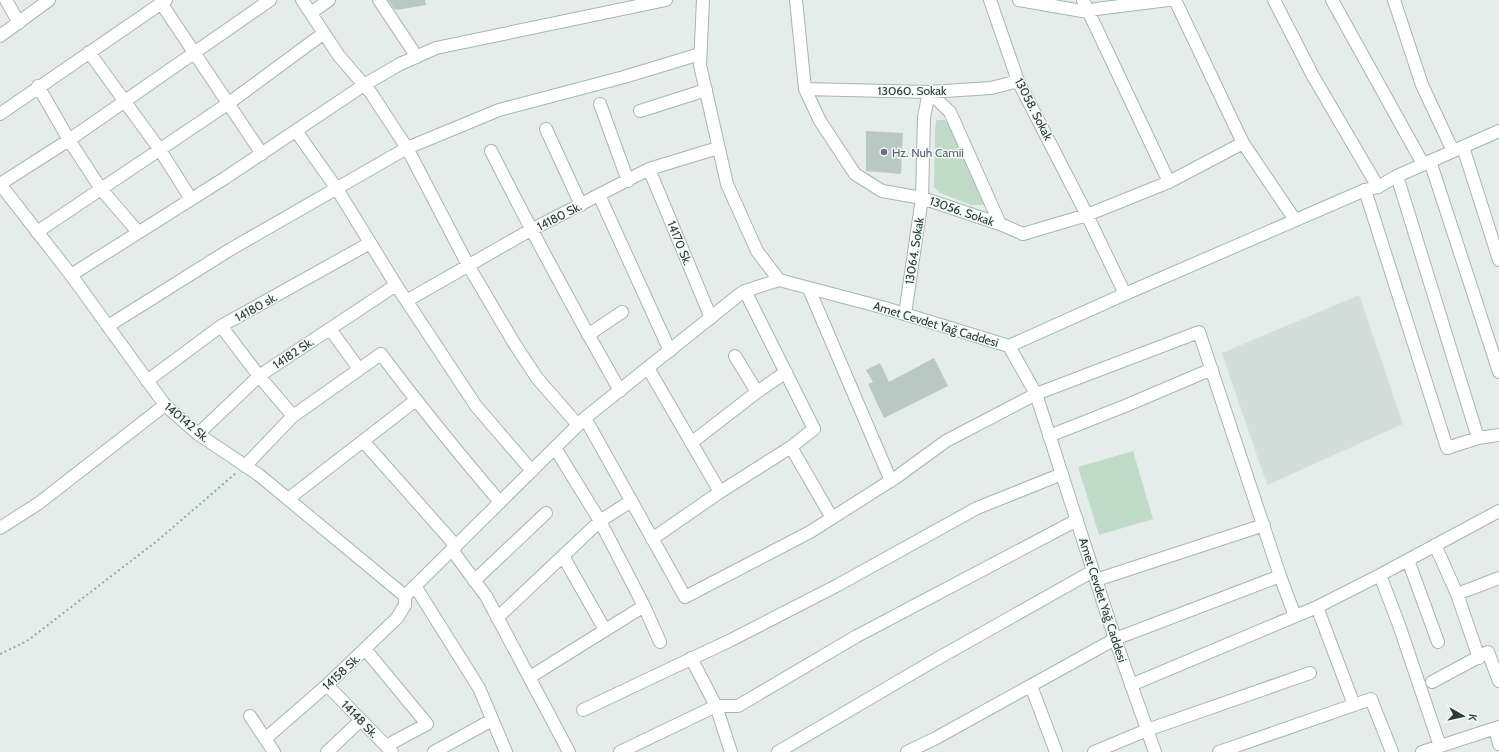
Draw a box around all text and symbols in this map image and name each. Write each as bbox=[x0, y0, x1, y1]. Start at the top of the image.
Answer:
street label: 13058. Sokak bbox=[1012, 75, 1056, 143]
street label: 13060. Sokak bbox=[877, 83, 947, 98]
place label: Hz. Nuh Camii bbox=[892, 145, 964, 160]
marker: Hz. Nuh Camii bbox=[879, 147, 889, 157]
street label: 13056. Sokak bbox=[928, 193, 997, 229]
street label: 14180 Sk. bbox=[534, 198, 584, 234]
street label: 13064. Sokak bbox=[901, 216, 927, 286]
street label: 14170 Sk. bbox=[664, 219, 696, 267]
street label: 14180 sk. bbox=[232, 289, 280, 325]
street label: Amet Cevdet Yağ Caddesi bbox=[872, 298, 1000, 350]
street label: 14182 Sk. bbox=[270, 334, 316, 372]
street label: 140142 Sk. bbox=[162, 399, 212, 445]
street label: Amet Cevdet Yağ Caddesi bbox=[1076, 536, 1130, 664]
street label: 14158 Sk. bbox=[319, 651, 363, 693]
north arrow bbox=[1443, 696, 1483, 736]
street label: 14148 Sk. bbox=[338, 697, 382, 741]
text: K bbox=[1465, 713, 1480, 722]

